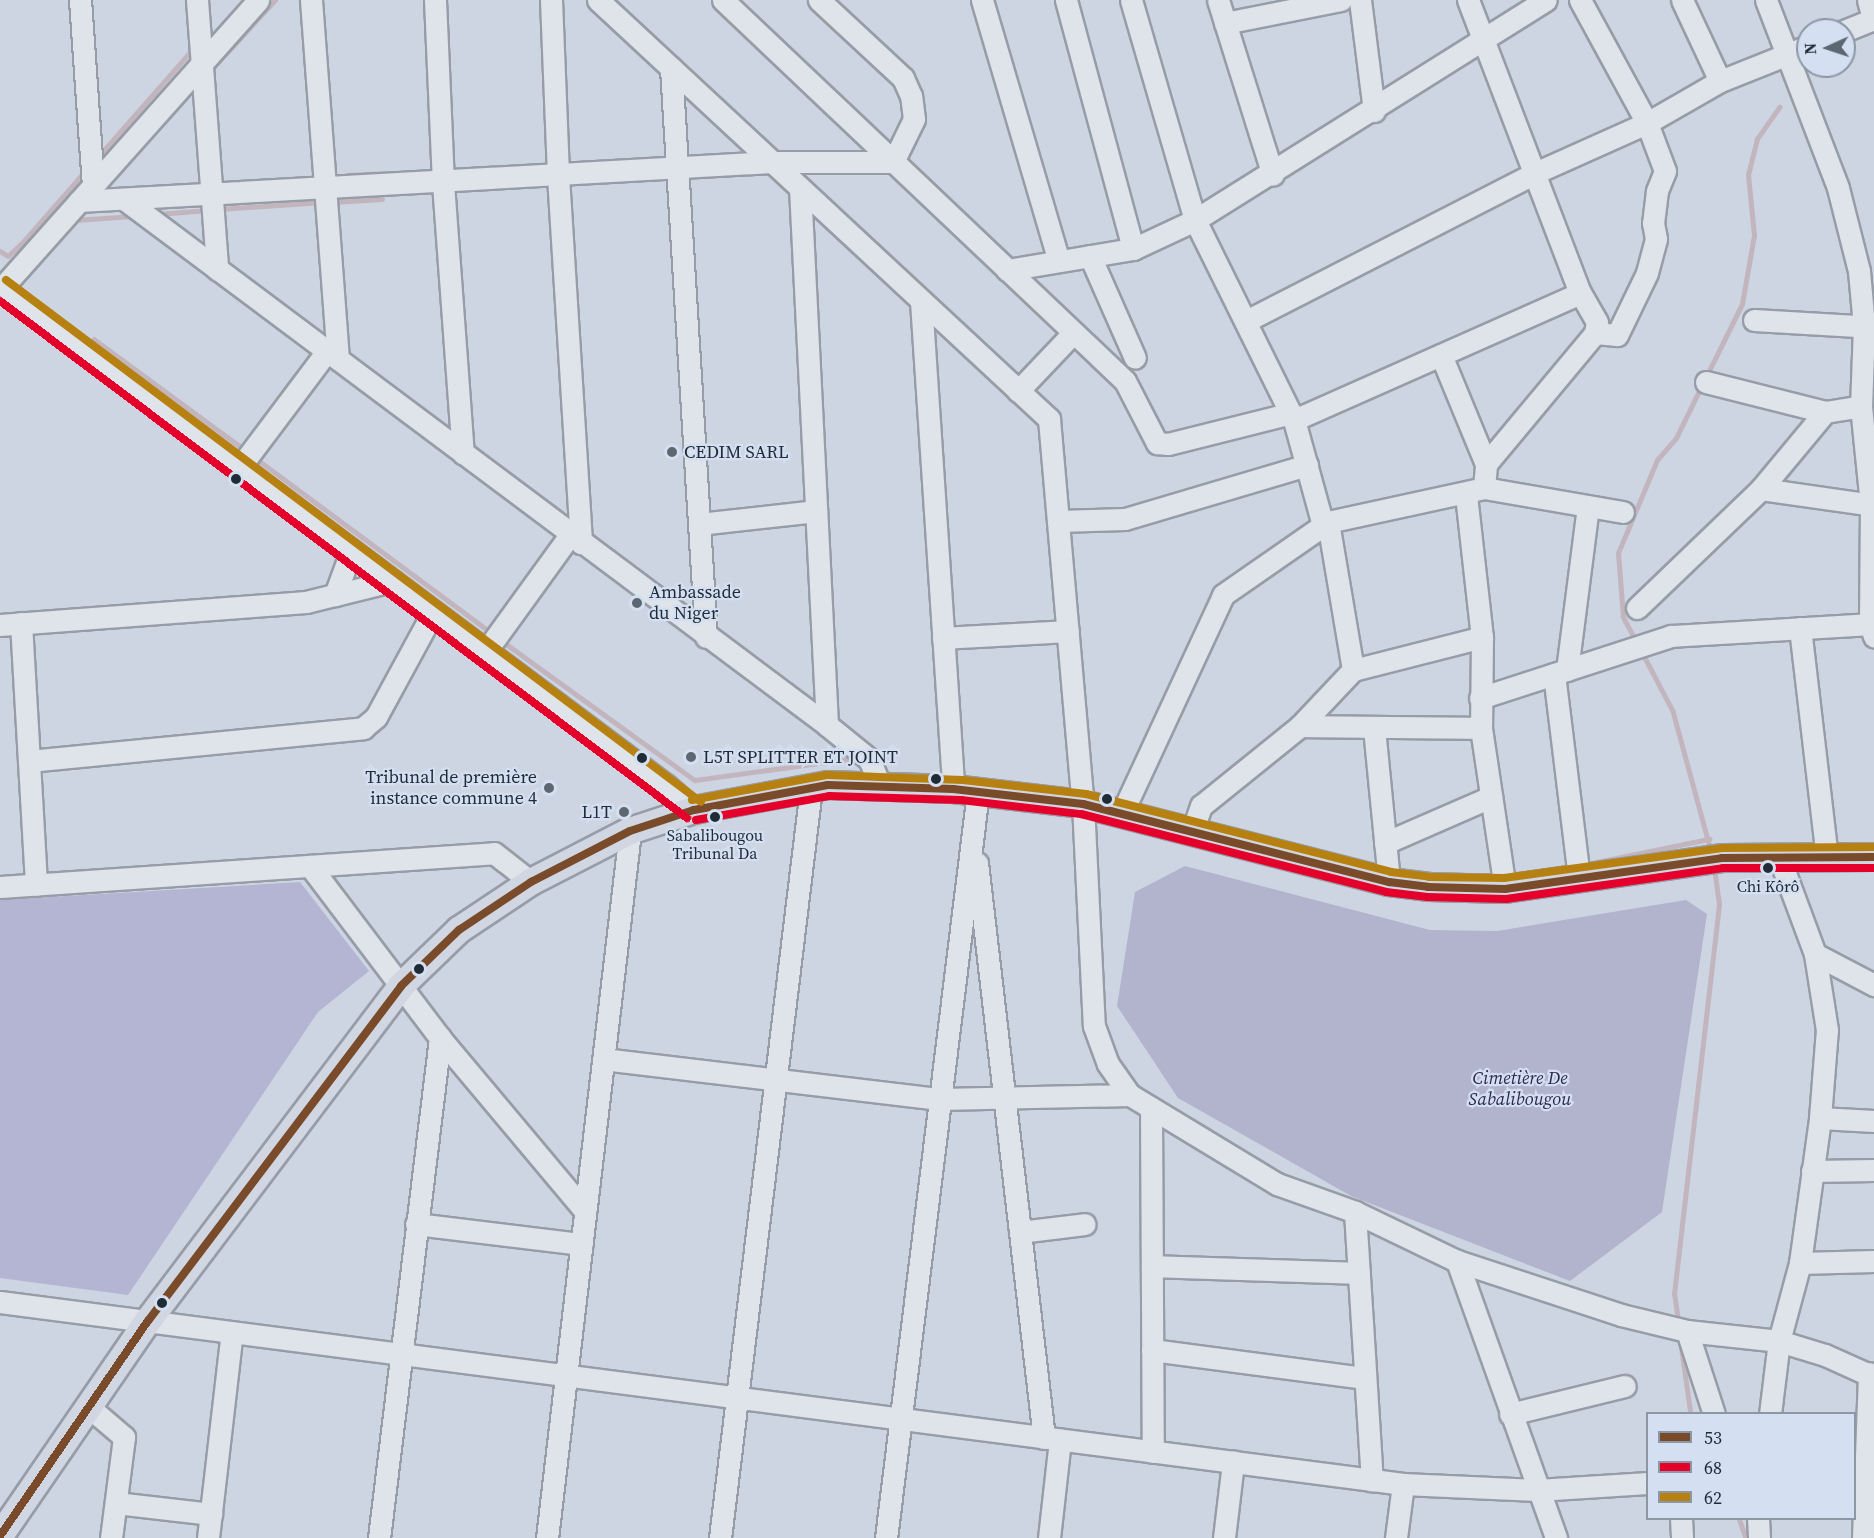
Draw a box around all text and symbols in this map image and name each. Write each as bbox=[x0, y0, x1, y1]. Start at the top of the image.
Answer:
north arrow bbox=[1796, 18, 1856, 78]
text: N bbox=[1799, 42, 1821, 55]
place label: CEDIM SARL bbox=[684, 441, 789, 463]
marker: CEDIM SARL bbox=[665, 445, 679, 459]
unlabelled marker bbox=[230, 473, 242, 485]
place label: Ambassade du Niger bbox=[649, 582, 741, 624]
marker: Ambassade du Niger bbox=[630, 596, 644, 610]
place label: L5T SPLITTER ET JOINT bbox=[703, 746, 899, 768]
marker: L5T SPLITTER ET JOINT bbox=[684, 750, 698, 764]
unlabelled marker bbox=[636, 752, 648, 764]
place label: Tribunal de première instance commune 4 bbox=[365, 767, 537, 810]
unlabelled marker bbox=[930, 773, 942, 785]
marker: Tribunal de première instance commune 4 bbox=[542, 781, 556, 795]
unlabelled marker bbox=[1101, 793, 1113, 805]
place label: L1T bbox=[581, 801, 612, 823]
marker: L1T bbox=[617, 805, 631, 819]
marker: Sabalibougou Tribunal Da bbox=[709, 811, 721, 823]
place label: Sabalibougou Tribunal Da bbox=[667, 825, 763, 863]
marker: Chi Kôrô bbox=[1762, 862, 1774, 874]
place label: Chi Kôrô bbox=[1737, 876, 1799, 896]
unlabelled marker bbox=[413, 963, 425, 975]
park label: Cimetière De Sabalibougou bbox=[1469, 1068, 1571, 1110]
unlabelled marker bbox=[156, 1297, 168, 1309]
legend bbox=[1646, 1412, 1856, 1520]
text: 53 bbox=[1704, 1425, 1722, 1450]
text: 68 bbox=[1704, 1455, 1722, 1480]
text: 62 bbox=[1704, 1485, 1722, 1510]

